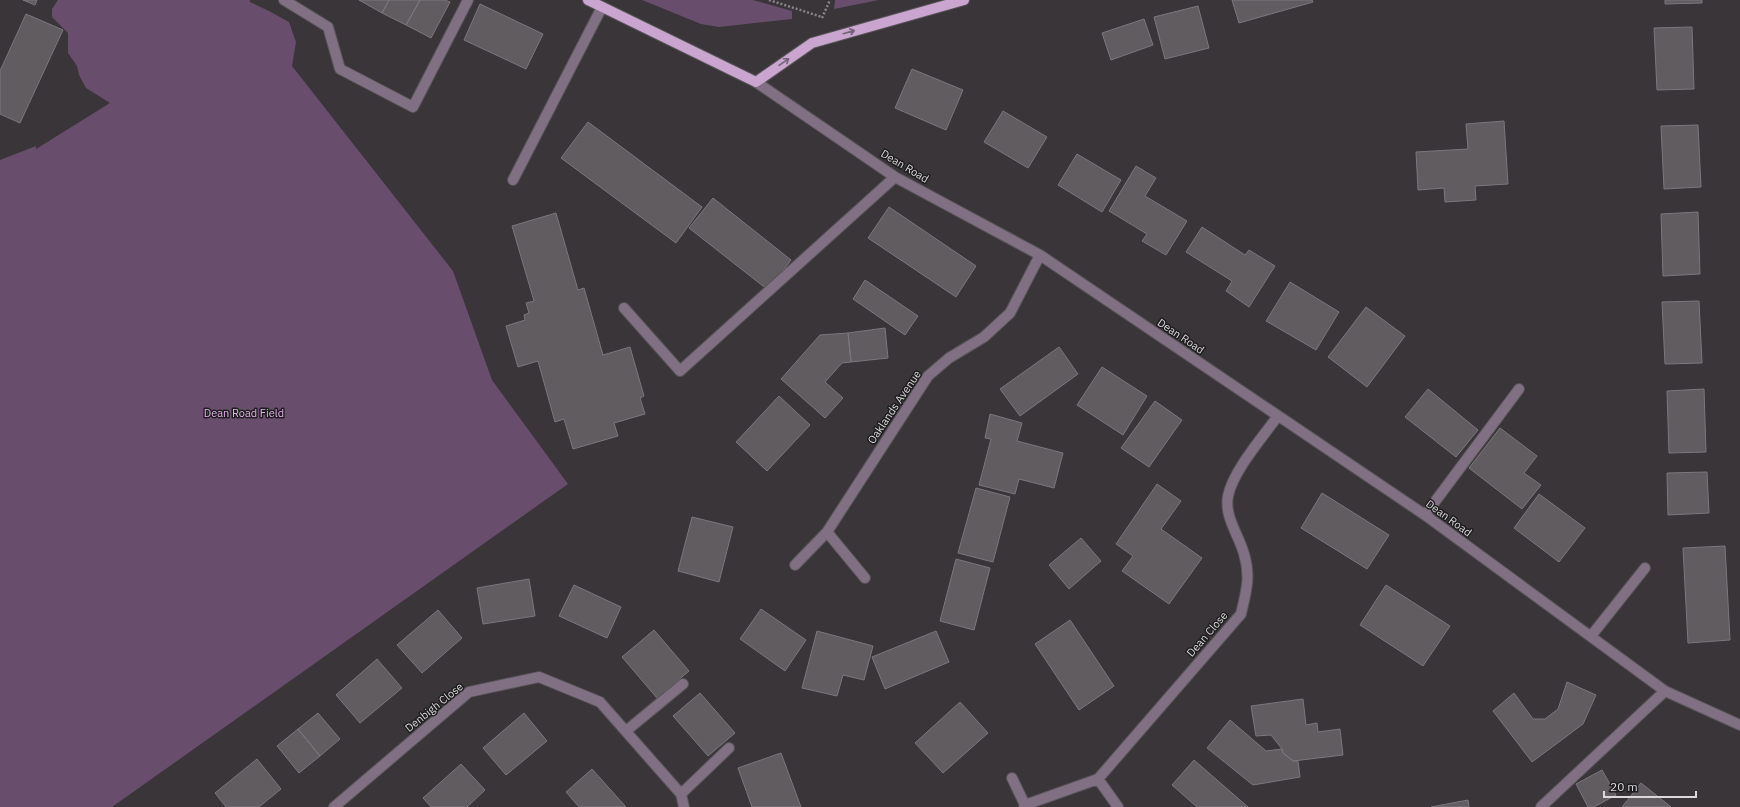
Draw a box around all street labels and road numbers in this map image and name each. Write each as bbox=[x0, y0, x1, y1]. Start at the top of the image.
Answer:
street label: Dean Road bbox=[878, 146, 932, 186]
street label: Dean Road bbox=[1155, 315, 1207, 357]
street label: Oaklands Avenue bbox=[864, 368, 924, 446]
street label: Dean Road bbox=[1423, 497, 1475, 539]
street label: Dean Close bbox=[1184, 608, 1230, 660]
street label: Denbigh Close bbox=[402, 679, 466, 735]

